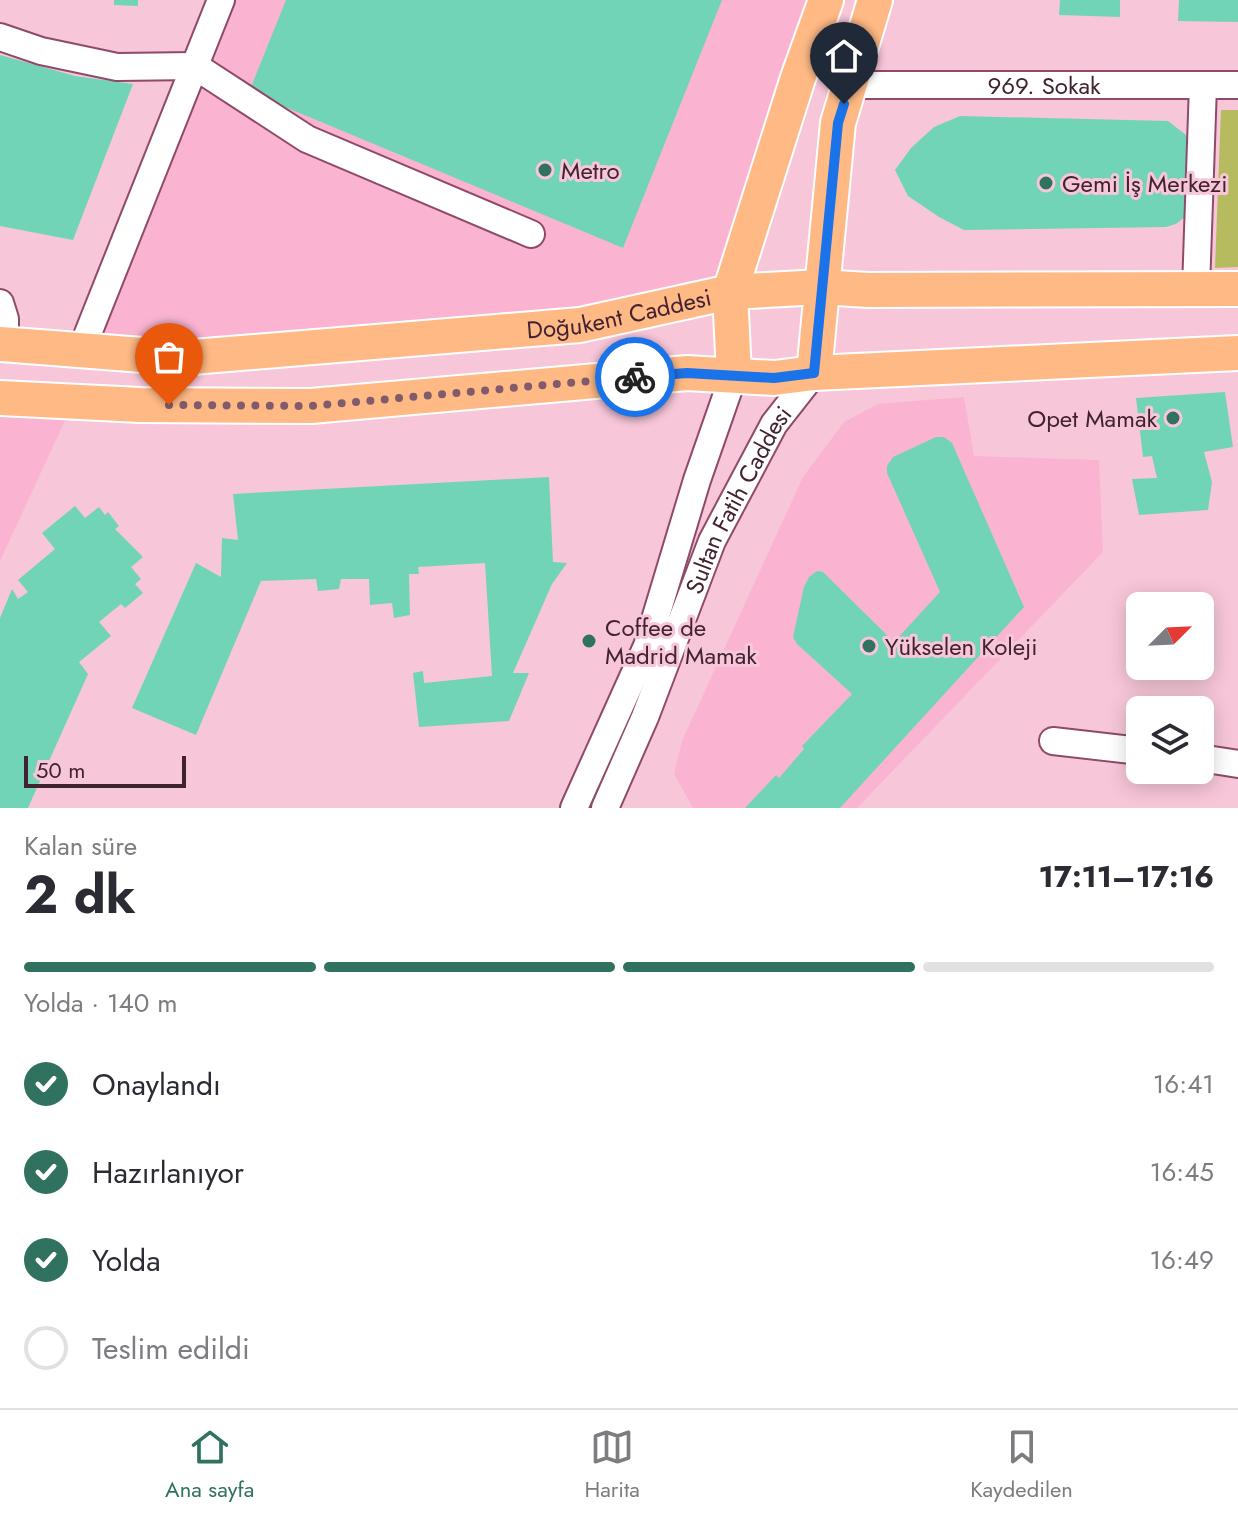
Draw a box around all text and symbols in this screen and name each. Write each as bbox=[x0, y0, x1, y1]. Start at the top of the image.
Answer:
pin bbox=[810, 22, 878, 104]
icon: home bbox=[822, 34, 866, 78]
street label: 969. Sokak bbox=[987, 68, 1101, 103]
place label: Metro bbox=[561, 153, 620, 188]
marker: Metro bbox=[536, 161, 554, 179]
place label: Gemi İş Merkezi bbox=[1062, 166, 1227, 201]
marker: Gemi İş Merkezi bbox=[1037, 174, 1055, 192]
street label: Doğukent Caddesi bbox=[525, 279, 715, 347]
pin bbox=[135, 323, 203, 405]
icon: bag bbox=[147, 335, 191, 379]
courier bbox=[595, 337, 675, 417]
icon: bike bbox=[613, 355, 657, 399]
street label: Sultan Fatih Caddesi bbox=[676, 398, 800, 599]
place label: Opet Mamak bbox=[1027, 401, 1157, 436]
marker: Opet Mamak bbox=[1164, 409, 1182, 427]
north arrow bbox=[1126, 592, 1214, 680]
map controls bbox=[1126, 592, 1214, 784]
place label: Coffee de Madrid Mamak bbox=[605, 610, 757, 673]
place label: Yükselen Koleji bbox=[885, 629, 1037, 664]
marker: Coffee de Madrid Mamak bbox=[580, 632, 598, 650]
marker: Yükselen Koleji bbox=[860, 637, 878, 655]
button: layers bbox=[1126, 696, 1214, 784]
scale bar bbox=[24, 752, 186, 788]
text: 50 m bbox=[36, 754, 85, 786]
text: Kalan süre bbox=[24, 827, 137, 865]
text: 17:11–17:16 bbox=[1039, 855, 1214, 898]
text: 2 dk bbox=[24, 857, 136, 933]
text: Yolda · 140 m bbox=[24, 984, 177, 1022]
icon: check bbox=[24, 1062, 68, 1106]
text: Onaylandı bbox=[92, 1063, 221, 1106]
text: 16:41 bbox=[1153, 1065, 1214, 1103]
icon: check bbox=[24, 1150, 68, 1194]
text: Hazırlanıyor bbox=[92, 1151, 244, 1194]
text: 16:45 bbox=[1150, 1153, 1214, 1191]
icon: check bbox=[24, 1238, 68, 1282]
text: Yolda bbox=[92, 1239, 161, 1282]
text: 16:49 bbox=[1149, 1241, 1214, 1279]
text: Teslim edildi bbox=[92, 1327, 250, 1370]
tab: Ana sayfa bbox=[165, 1425, 254, 1505]
tab: Harita bbox=[585, 1425, 640, 1505]
tab: Kaydedilen bbox=[970, 1425, 1073, 1505]

